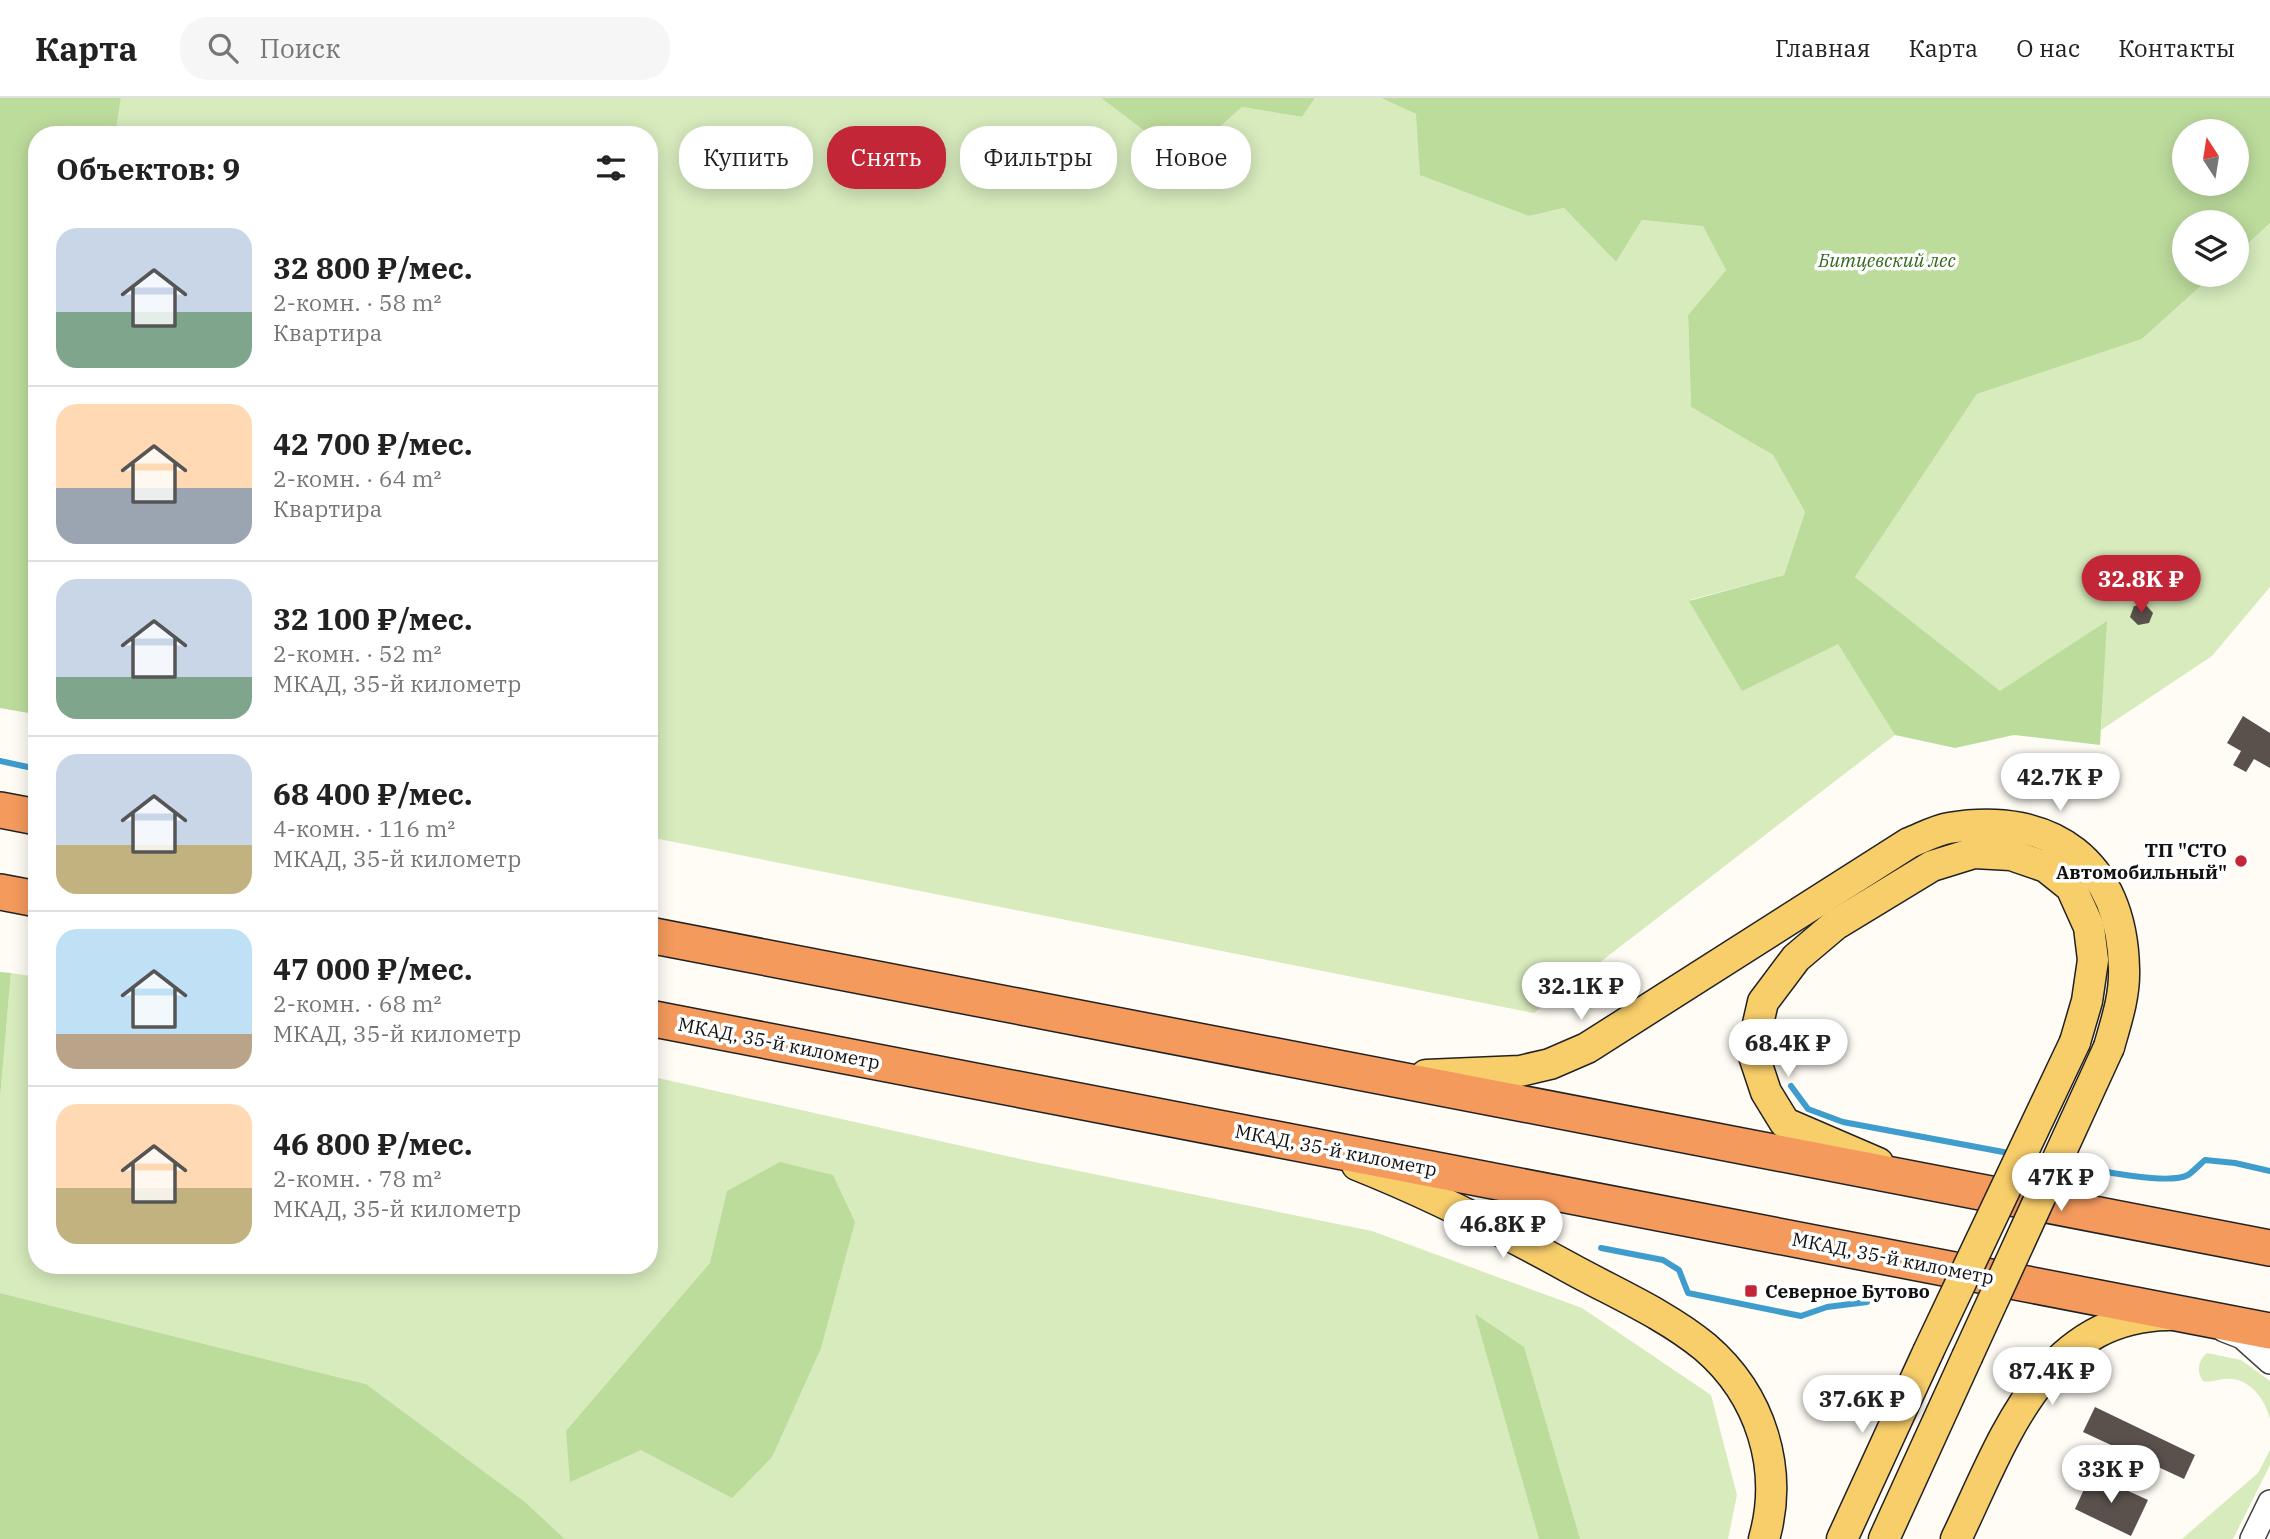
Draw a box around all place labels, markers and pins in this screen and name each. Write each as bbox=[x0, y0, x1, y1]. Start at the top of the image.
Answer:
pin: 32.8K ₽ bbox=[2076, 556, 2206, 615]
pin: 42.7K ₽ bbox=[1995, 754, 2125, 813]
place label: ТП "СТО Автомобильный" bbox=[2056, 838, 2227, 884]
marker: ТП "СТО Автомобильный" bbox=[2233, 853, 2249, 869]
pin: 32.1K ₽ bbox=[1516, 962, 1646, 1022]
pin: 68.4K ₽ bbox=[1723, 1020, 1853, 1079]
pin: 47K ₽ bbox=[2012, 1154, 2110, 1213]
pin: 46.8K ₽ bbox=[1438, 1200, 1568, 1260]
place label: Северное Бутово bbox=[1765, 1279, 1930, 1303]
marker: Северное Бутово bbox=[1743, 1283, 1759, 1299]
pin: 87.4K ₽ bbox=[1987, 1348, 2117, 1407]
pin: 37.6K ₽ bbox=[1797, 1376, 1927, 1435]
pin: 33K ₽ bbox=[2062, 1446, 2160, 1505]

